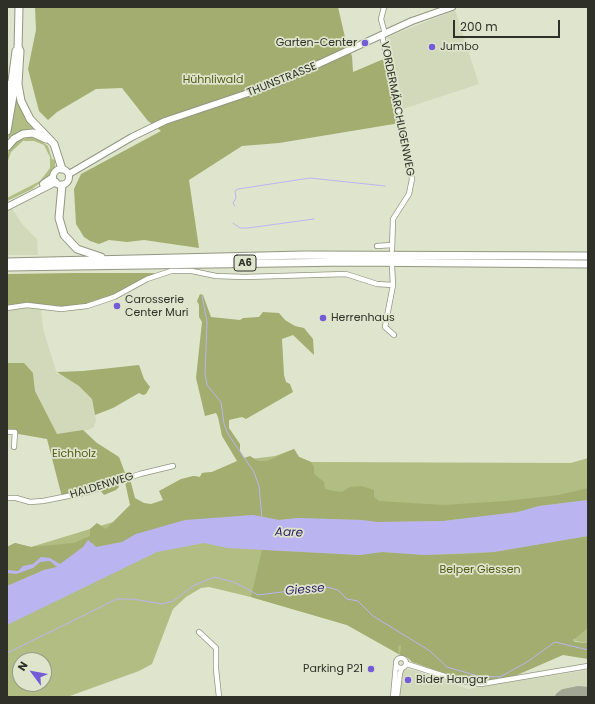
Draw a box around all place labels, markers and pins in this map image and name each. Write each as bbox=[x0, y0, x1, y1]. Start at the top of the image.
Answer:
place label: Garten-Center bbox=[276, 36, 357, 50]
marker: Garten-Center bbox=[360, 38, 370, 48]
place label: Jumbo bbox=[440, 40, 479, 54]
marker: Jumbo bbox=[427, 42, 437, 52]
place label: Carosserie Center Muri bbox=[125, 293, 189, 319]
marker: Carosserie Center Muri bbox=[112, 301, 122, 311]
place label: Herrenhaus bbox=[331, 311, 395, 325]
marker: Herrenhaus bbox=[318, 313, 328, 323]
place label: Parking P21 bbox=[303, 662, 363, 676]
marker: Parking P21 bbox=[366, 664, 376, 674]
place label: Bider Hangar bbox=[416, 673, 488, 687]
marker: Bider Hangar bbox=[403, 675, 413, 685]

